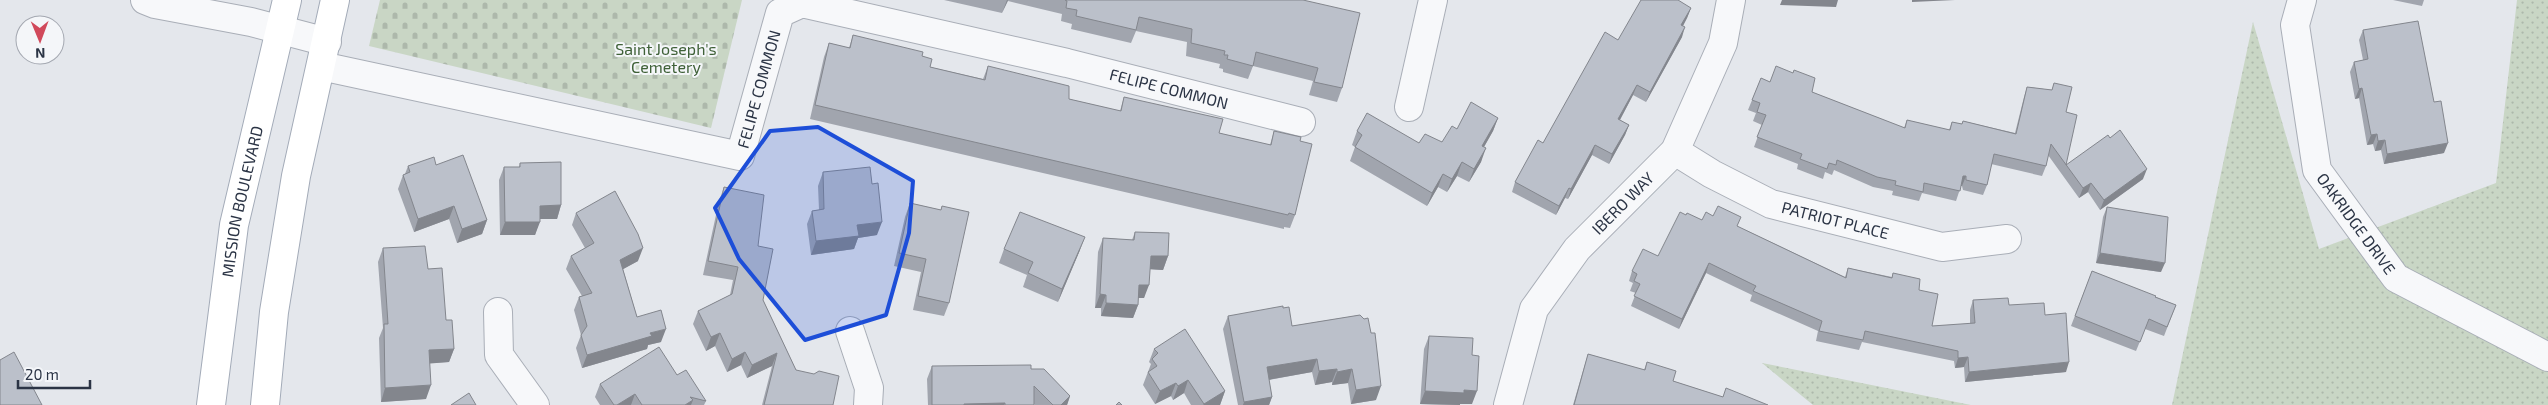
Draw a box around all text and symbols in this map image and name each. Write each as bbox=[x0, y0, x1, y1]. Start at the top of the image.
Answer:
north arrow bbox=[15, 15, 65, 65]
street label: FELIPE COMMON bbox=[733, 28, 784, 150]
park label: Saint Joseph's Cemetery bbox=[615, 39, 717, 76]
text: N bbox=[35, 45, 45, 62]
street label: FELIPE COMMON bbox=[1108, 64, 1230, 112]
street label: MISSION BOULEVARD bbox=[217, 124, 266, 278]
street label: IBERO WAY bbox=[1587, 168, 1657, 238]
street label: OAKRIDGE DRIVE bbox=[2313, 169, 2400, 278]
street label: PATRIOT PLACE bbox=[1780, 197, 1891, 242]
scale bar bbox=[18, 358, 90, 390]
text: 20 m bbox=[25, 365, 59, 383]

